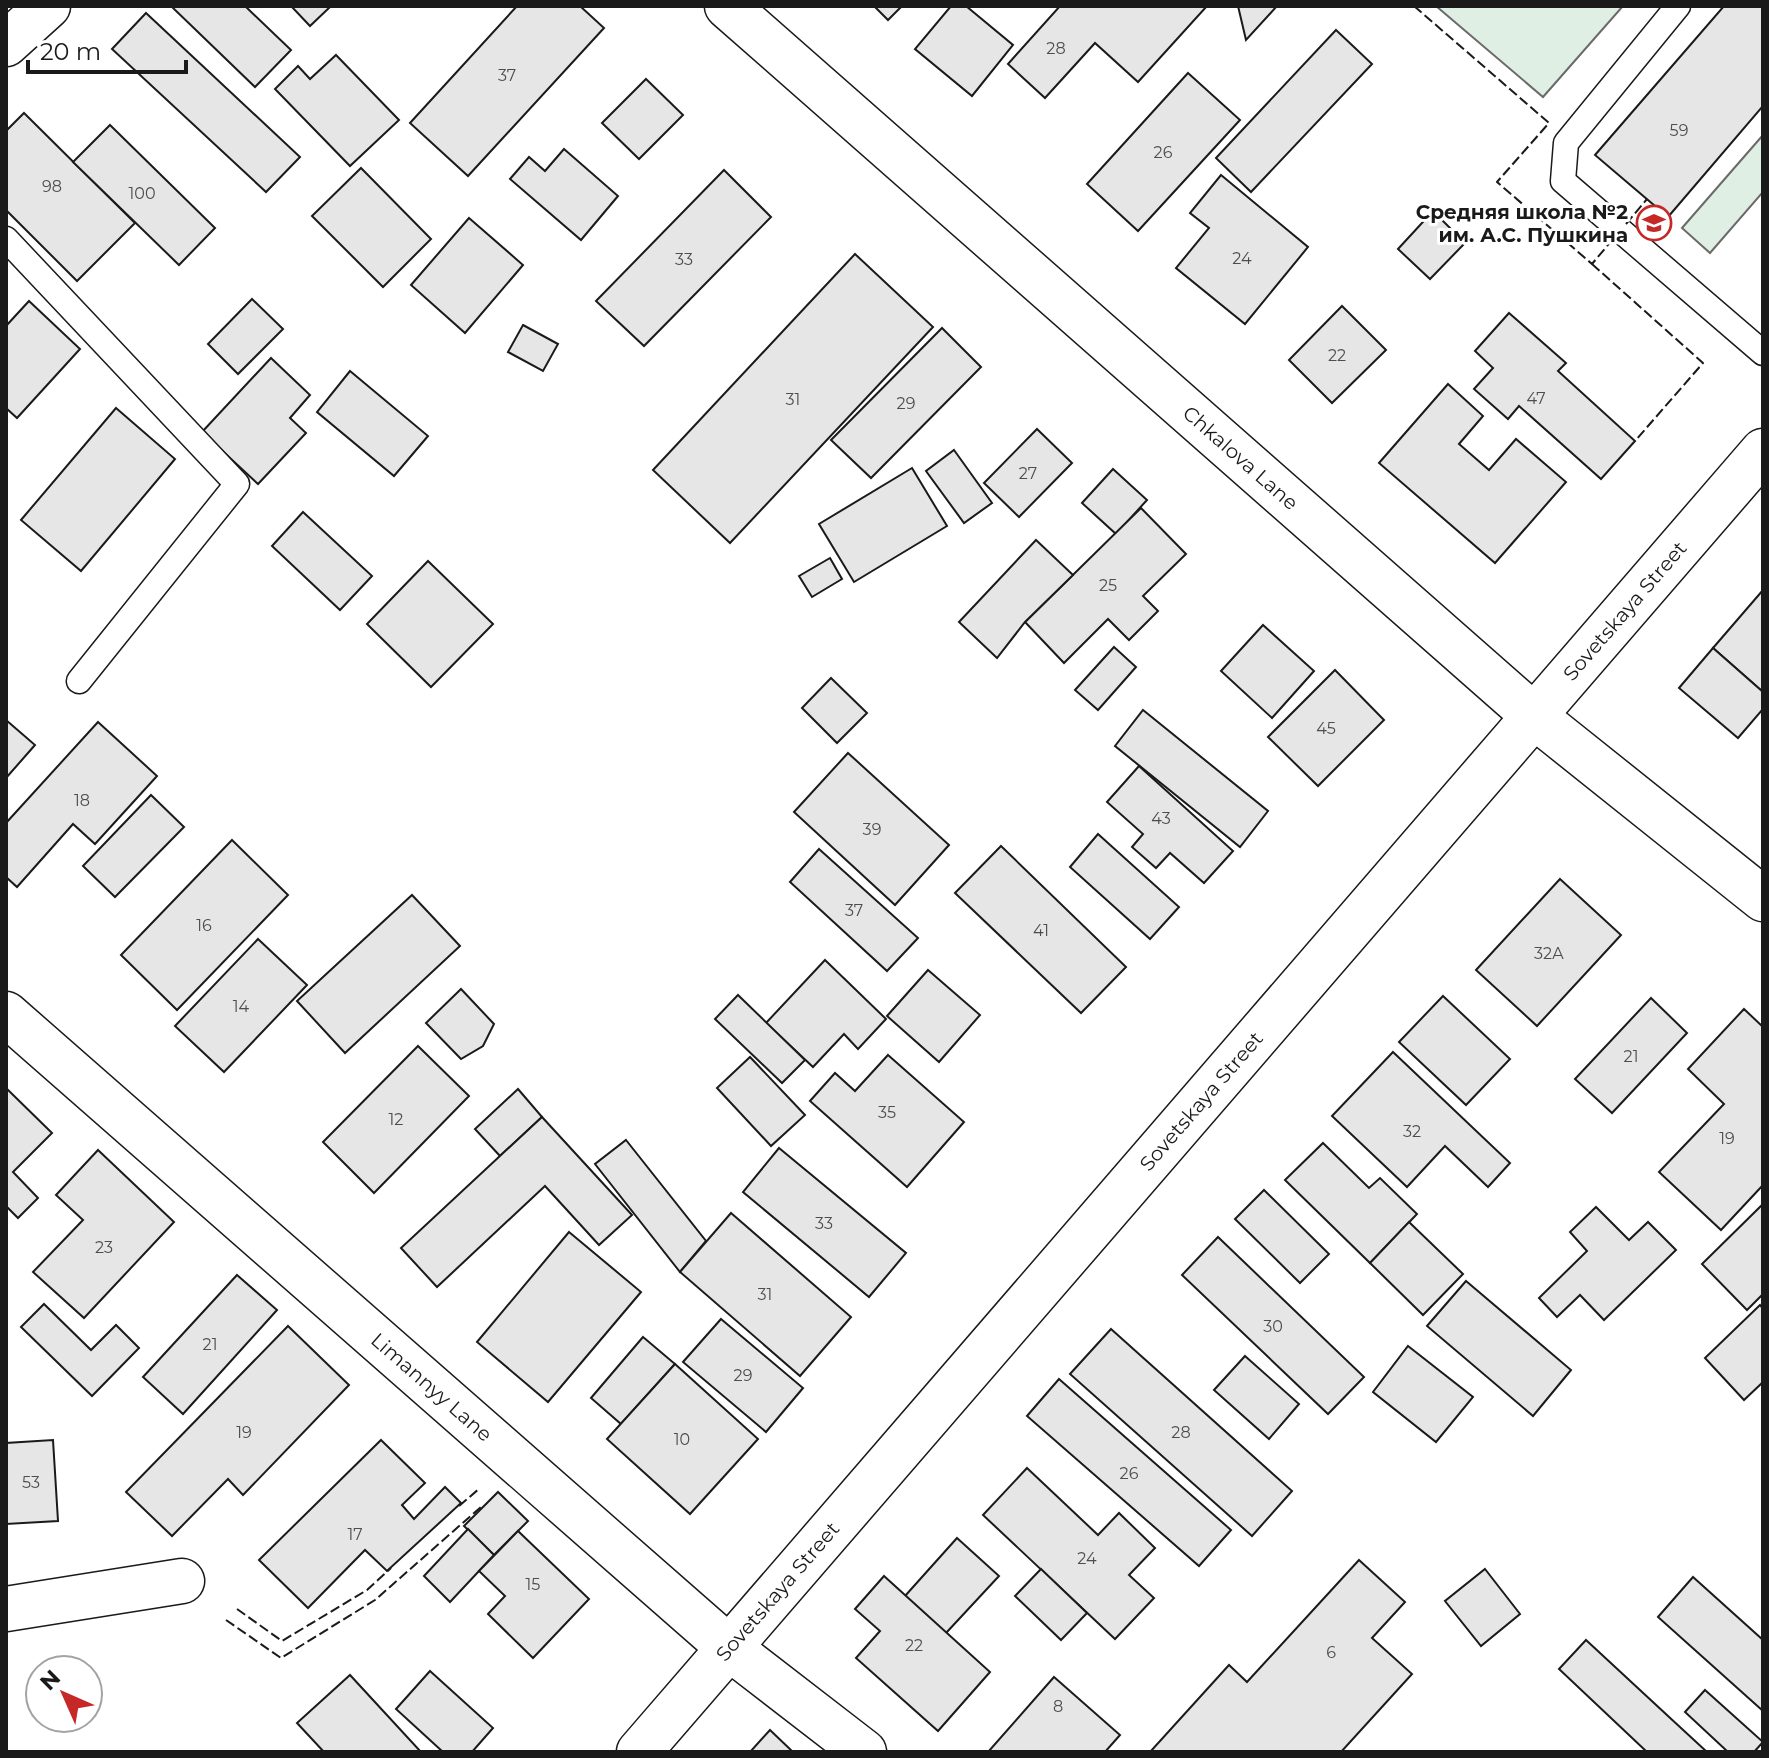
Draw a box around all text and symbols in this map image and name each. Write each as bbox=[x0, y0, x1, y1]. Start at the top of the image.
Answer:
scale bar bbox=[28, 24, 186, 74]
text: 20 m bbox=[40, 37, 101, 66]
house number: 28 bbox=[1046, 39, 1066, 58]
house number: 37 bbox=[498, 66, 516, 85]
house number: 59 bbox=[1670, 121, 1688, 140]
house number: 26 bbox=[1154, 143, 1173, 162]
house number: 98 bbox=[42, 177, 62, 196]
house number: 100 bbox=[129, 184, 155, 203]
place label: Средняя школа №2 им. А.С. Пушкина bbox=[1416, 200, 1628, 247]
school or university icon: Средняя школа №2 им. А.С. Пушкина bbox=[1635, 204, 1673, 242]
house number: 24 bbox=[1232, 249, 1252, 268]
house number: 33 bbox=[675, 250, 693, 269]
house number: 22 bbox=[1328, 346, 1346, 365]
house number: 47 bbox=[1526, 389, 1546, 408]
house number: 31 bbox=[786, 390, 800, 409]
house number: 29 bbox=[897, 394, 915, 413]
street label: Chkalova Lane bbox=[1178, 401, 1303, 515]
house number: 27 bbox=[1019, 464, 1037, 483]
street label: Sovetskaya Street bbox=[1558, 536, 1692, 685]
house number: 25 bbox=[1099, 576, 1117, 595]
house number: 45 bbox=[1316, 719, 1336, 738]
house number: 18 bbox=[74, 791, 90, 810]
house number: 43 bbox=[1151, 809, 1171, 828]
house number: 39 bbox=[863, 820, 881, 839]
house number: 37 bbox=[845, 901, 863, 920]
house number: 16 bbox=[196, 916, 212, 935]
house number: 41 bbox=[1033, 921, 1049, 940]
house number: 32А bbox=[1534, 944, 1564, 963]
house number: 14 bbox=[233, 997, 250, 1016]
street label: Sovetskaya Street bbox=[1135, 1027, 1268, 1176]
house number: 21 bbox=[1624, 1047, 1638, 1066]
house number: 35 bbox=[878, 1103, 896, 1122]
house number: 12 bbox=[389, 1110, 403, 1129]
house number: 32 bbox=[1403, 1122, 1421, 1141]
house number: 19 bbox=[1719, 1129, 1735, 1148]
house number: 33 bbox=[815, 1214, 833, 1233]
house number: 23 bbox=[95, 1238, 113, 1257]
house number: 31 bbox=[758, 1285, 772, 1304]
house number: 30 bbox=[1263, 1317, 1283, 1336]
street label: Limannyy Lane bbox=[366, 1328, 497, 1447]
house number: 21 bbox=[203, 1335, 217, 1354]
house number: 29 bbox=[734, 1366, 752, 1385]
house number: 19 bbox=[236, 1423, 252, 1442]
house number: 28 bbox=[1171, 1423, 1191, 1442]
house number: 10 bbox=[674, 1430, 690, 1449]
house number: 26 bbox=[1120, 1464, 1139, 1483]
house number: 53 bbox=[22, 1473, 40, 1492]
street label: Sovetskaya Street bbox=[711, 1517, 844, 1666]
house number: 17 bbox=[347, 1525, 363, 1544]
house number: 24 bbox=[1077, 1549, 1097, 1568]
house number: 15 bbox=[526, 1575, 540, 1594]
house number: 22 bbox=[905, 1636, 923, 1655]
house number: 6 bbox=[1326, 1643, 1336, 1662]
north arrow bbox=[24, 1654, 104, 1734]
text: N bbox=[34, 1664, 66, 1696]
house number: 8 bbox=[1053, 1697, 1063, 1716]

